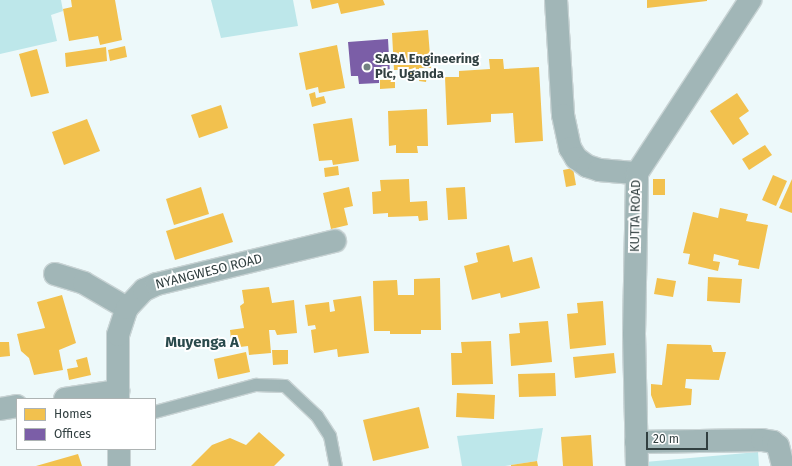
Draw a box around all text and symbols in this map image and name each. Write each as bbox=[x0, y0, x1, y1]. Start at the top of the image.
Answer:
place label: SABA Engineering Plc, Uganda bbox=[375, 52, 479, 83]
marker: SABA Engineering Plc, Uganda bbox=[362, 62, 372, 72]
street label: KUTTA ROAD bbox=[628, 180, 644, 252]
street label: NYANGWESO ROAD bbox=[154, 251, 264, 293]
district label: Muyenga A bbox=[165, 334, 239, 352]
legend bbox=[16, 398, 156, 450]
text: Homes bbox=[54, 407, 92, 421]
scale bar bbox=[648, 424, 710, 450]
text: Offices bbox=[54, 427, 91, 441]
text: 20 m bbox=[653, 432, 679, 446]

